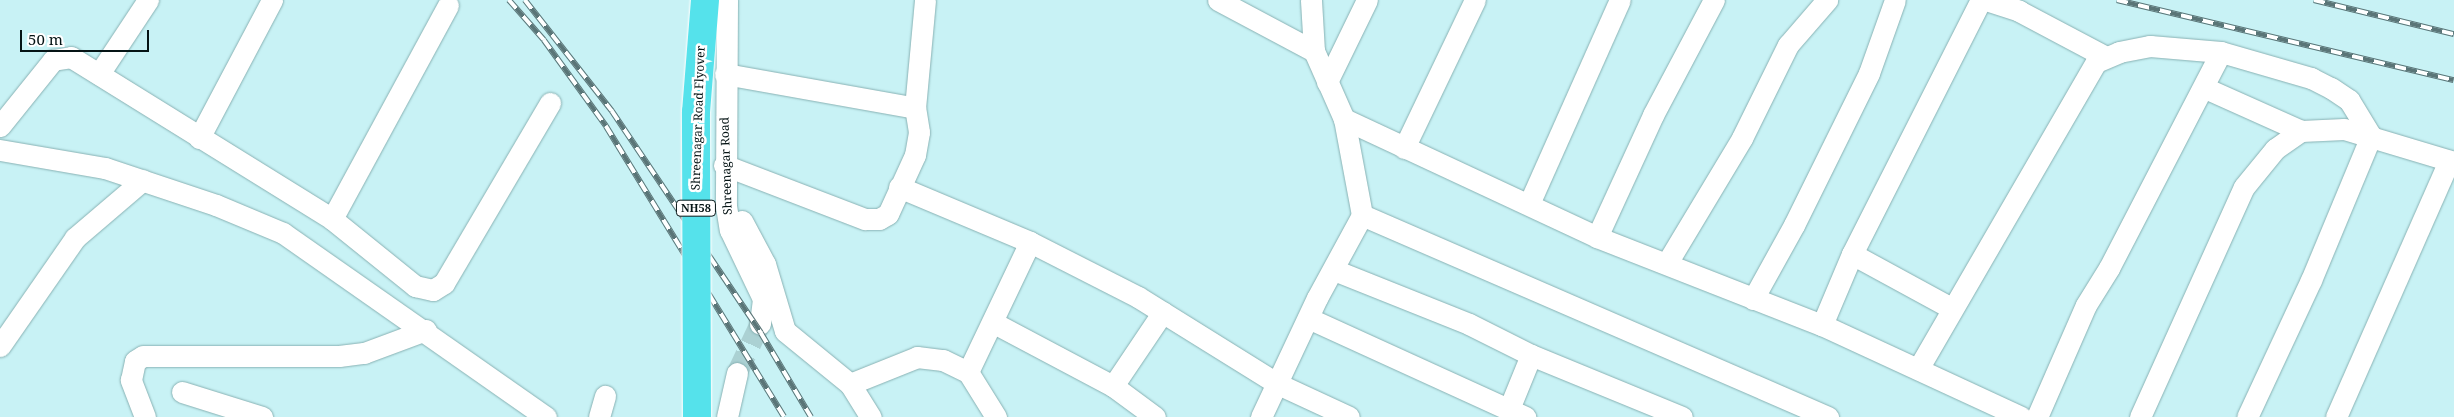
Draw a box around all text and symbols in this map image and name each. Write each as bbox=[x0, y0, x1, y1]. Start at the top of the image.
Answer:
scale bar bbox=[22, 20, 151, 52]
text: 50 m bbox=[28, 29, 63, 49]
street label: Shreenagar Road Flyover bbox=[688, 45, 708, 191]
street label: Shreenagar Road bbox=[717, 117, 735, 215]
road number: NH58 bbox=[675, 200, 717, 217]

